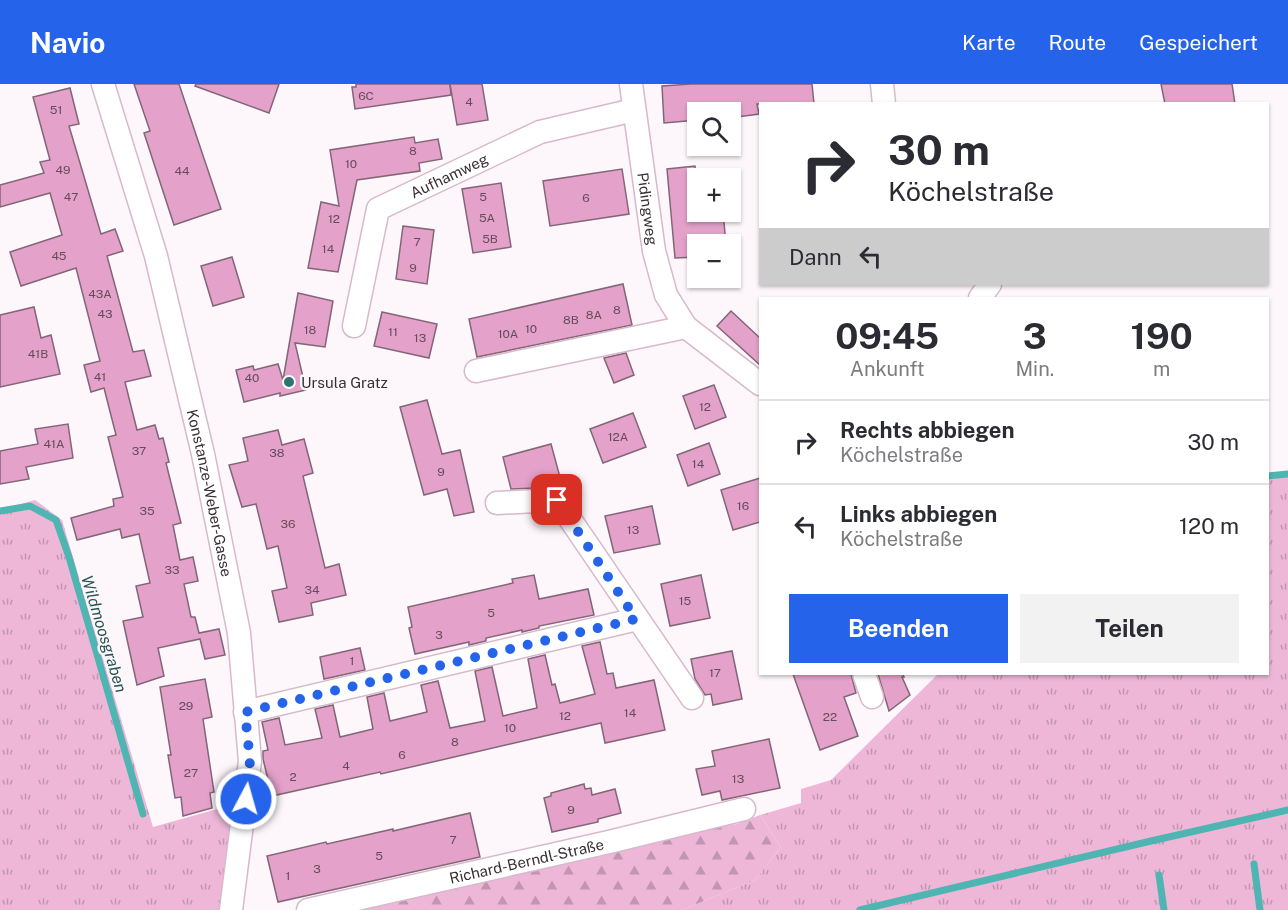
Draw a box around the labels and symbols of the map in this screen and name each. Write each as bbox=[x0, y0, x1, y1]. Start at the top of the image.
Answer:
house number: 6C bbox=[358, 89, 374, 103]
house number: 4 bbox=[465, 95, 473, 109]
house number: 51 bbox=[50, 103, 62, 117]
house number: 8 bbox=[409, 144, 417, 158]
street label: Aufhamweg bbox=[407, 150, 491, 201]
house number: 10 bbox=[345, 157, 357, 171]
house number: 49 bbox=[55, 163, 71, 177]
house number: 44 bbox=[174, 164, 190, 178]
street label: Pidingweg bbox=[635, 171, 662, 246]
house number: 47 bbox=[64, 190, 78, 204]
house number: 5 bbox=[479, 190, 487, 204]
house number: 6 bbox=[582, 191, 590, 205]
house number: 5A bbox=[479, 211, 496, 225]
house number: 12 bbox=[328, 212, 340, 226]
house number: 5B bbox=[482, 232, 498, 246]
house number: 7 bbox=[413, 235, 421, 249]
house number: 14 bbox=[322, 242, 335, 256]
house number: 45 bbox=[51, 249, 67, 263]
house number: 9 bbox=[409, 261, 417, 275]
house number: 43A bbox=[88, 287, 112, 301]
house number: 8 bbox=[613, 303, 621, 317]
house number: 43 bbox=[97, 307, 113, 321]
house number: 8A bbox=[586, 308, 603, 322]
house number: 8B bbox=[563, 313, 579, 327]
house number: 10 bbox=[525, 322, 537, 336]
house number: 18 bbox=[304, 323, 317, 337]
house number: 11 bbox=[388, 325, 398, 339]
house number: 10A bbox=[498, 327, 519, 341]
house number: 13 bbox=[414, 331, 426, 345]
house number: 41B bbox=[28, 347, 48, 361]
house number: 41 bbox=[94, 370, 106, 384]
house number: 40 bbox=[245, 371, 259, 385]
place label: Ursula Gratz bbox=[301, 374, 388, 391]
marker: Ursula Gratz bbox=[282, 375, 296, 389]
house number: 12 bbox=[699, 400, 711, 414]
street label: Konstanze-Weber-Gasse bbox=[184, 407, 236, 578]
house number: 12A bbox=[608, 430, 629, 444]
house number: 41A bbox=[44, 437, 65, 451]
house number: 37 bbox=[132, 444, 146, 458]
house number: 38 bbox=[269, 446, 285, 460]
house number: 14 bbox=[692, 457, 705, 471]
house number: 9 bbox=[437, 465, 445, 479]
pin bbox=[531, 474, 582, 525]
house number: 16 bbox=[737, 499, 749, 513]
house number: 35 bbox=[139, 504, 155, 518]
house number: 36 bbox=[281, 517, 295, 531]
house number: 13 bbox=[627, 523, 639, 537]
house number: 33 bbox=[164, 563, 180, 577]
water label: Wildmoosgraben bbox=[77, 573, 131, 695]
house number: 34 bbox=[304, 583, 320, 597]
house number: 15 bbox=[679, 594, 692, 608]
house number: 5 bbox=[487, 606, 495, 620]
house number: 3 bbox=[435, 628, 443, 642]
house number: 1 bbox=[350, 654, 354, 668]
house number: 17 bbox=[709, 666, 721, 680]
house number: 29 bbox=[179, 699, 193, 713]
house number: 14 bbox=[624, 706, 637, 720]
house number: 12 bbox=[559, 709, 571, 723]
house number: 22 bbox=[823, 710, 837, 724]
house number: 10 bbox=[504, 721, 516, 735]
house number: 8 bbox=[451, 735, 459, 749]
house number: 6 bbox=[398, 748, 406, 762]
house number: 4 bbox=[342, 759, 350, 773]
house number: 27 bbox=[184, 766, 198, 780]
position arrow bbox=[214, 767, 278, 831]
house number: 2 bbox=[289, 770, 297, 784]
house number: 13 bbox=[732, 772, 744, 786]
house number: 9 bbox=[567, 803, 575, 817]
house number: 7 bbox=[449, 833, 457, 847]
street label: Richard-Berndl-Straße bbox=[448, 835, 605, 886]
house number: 5 bbox=[375, 849, 383, 863]
house number: 3 bbox=[313, 862, 321, 876]
house number: 1 bbox=[286, 869, 290, 883]

